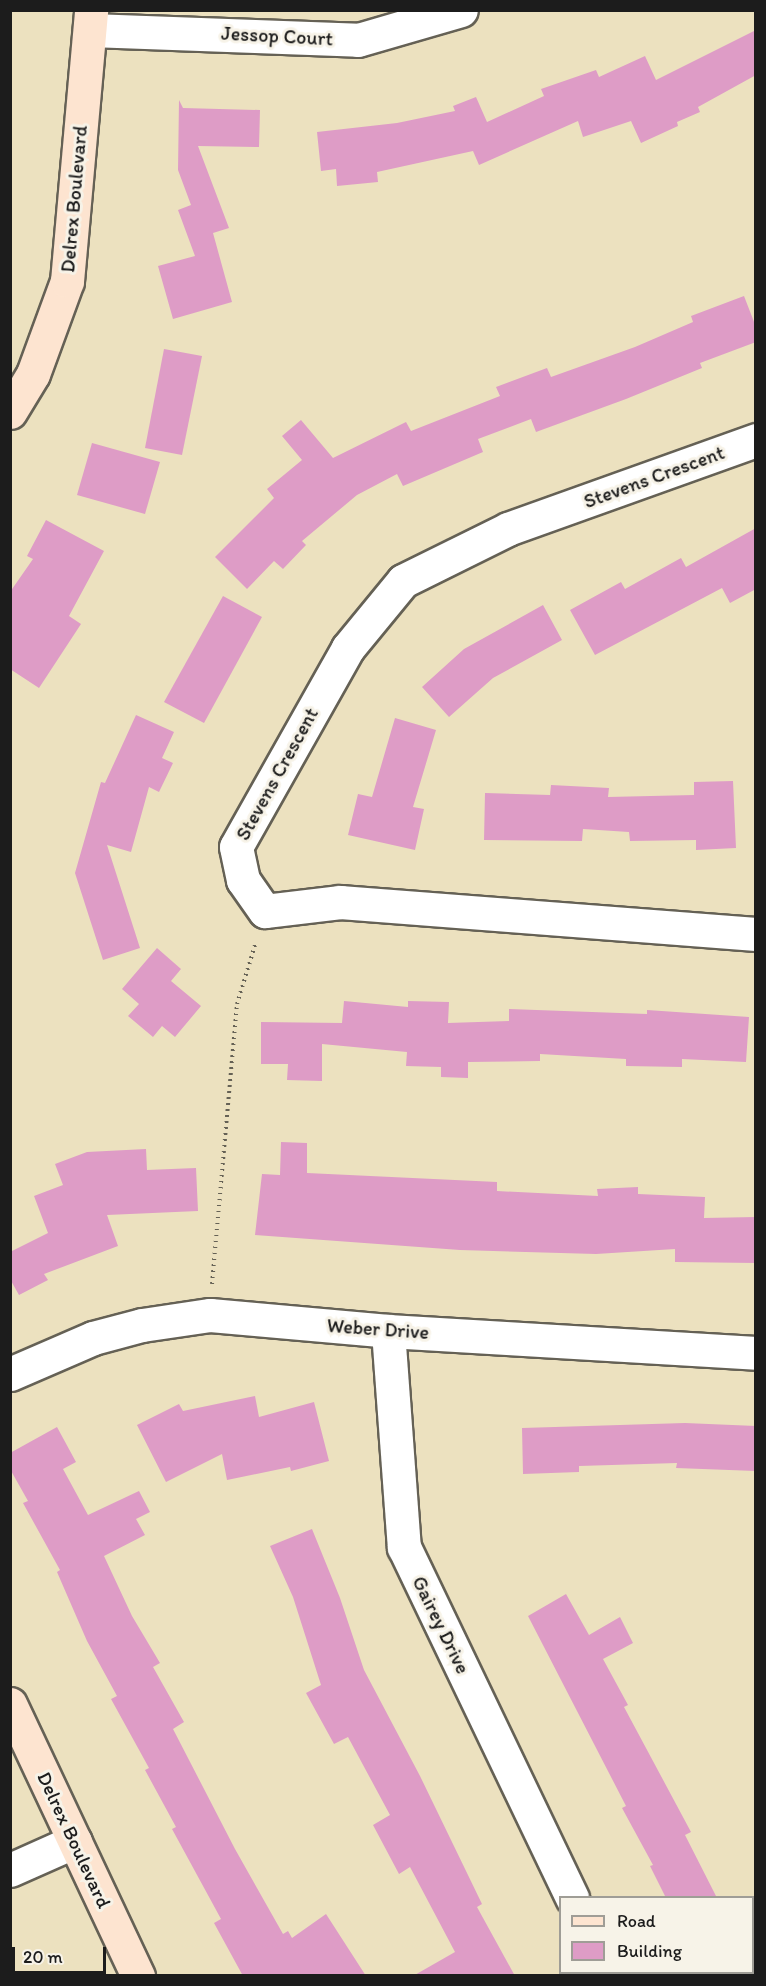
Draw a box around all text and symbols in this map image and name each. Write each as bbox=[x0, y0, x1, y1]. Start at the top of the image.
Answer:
street label: Jessop Court bbox=[221, 21, 333, 51]
street label: Delrex Boulevard bbox=[56, 124, 92, 274]
street label: Stevens Crescent bbox=[580, 440, 728, 514]
street label: Stevens Crescent bbox=[231, 703, 323, 845]
street label: Weber Drive bbox=[326, 1313, 430, 1345]
street label: Gairey Drive bbox=[407, 1572, 475, 1678]
street label: Delrex Boulevard bbox=[32, 1768, 116, 1912]
legend bbox=[559, 1896, 754, 1974]
text: Road bbox=[617, 1910, 656, 1932]
scale bar bbox=[15, 1935, 110, 1973]
text: Building bbox=[617, 1940, 682, 1962]
text: 20 m bbox=[23, 1946, 63, 1968]

